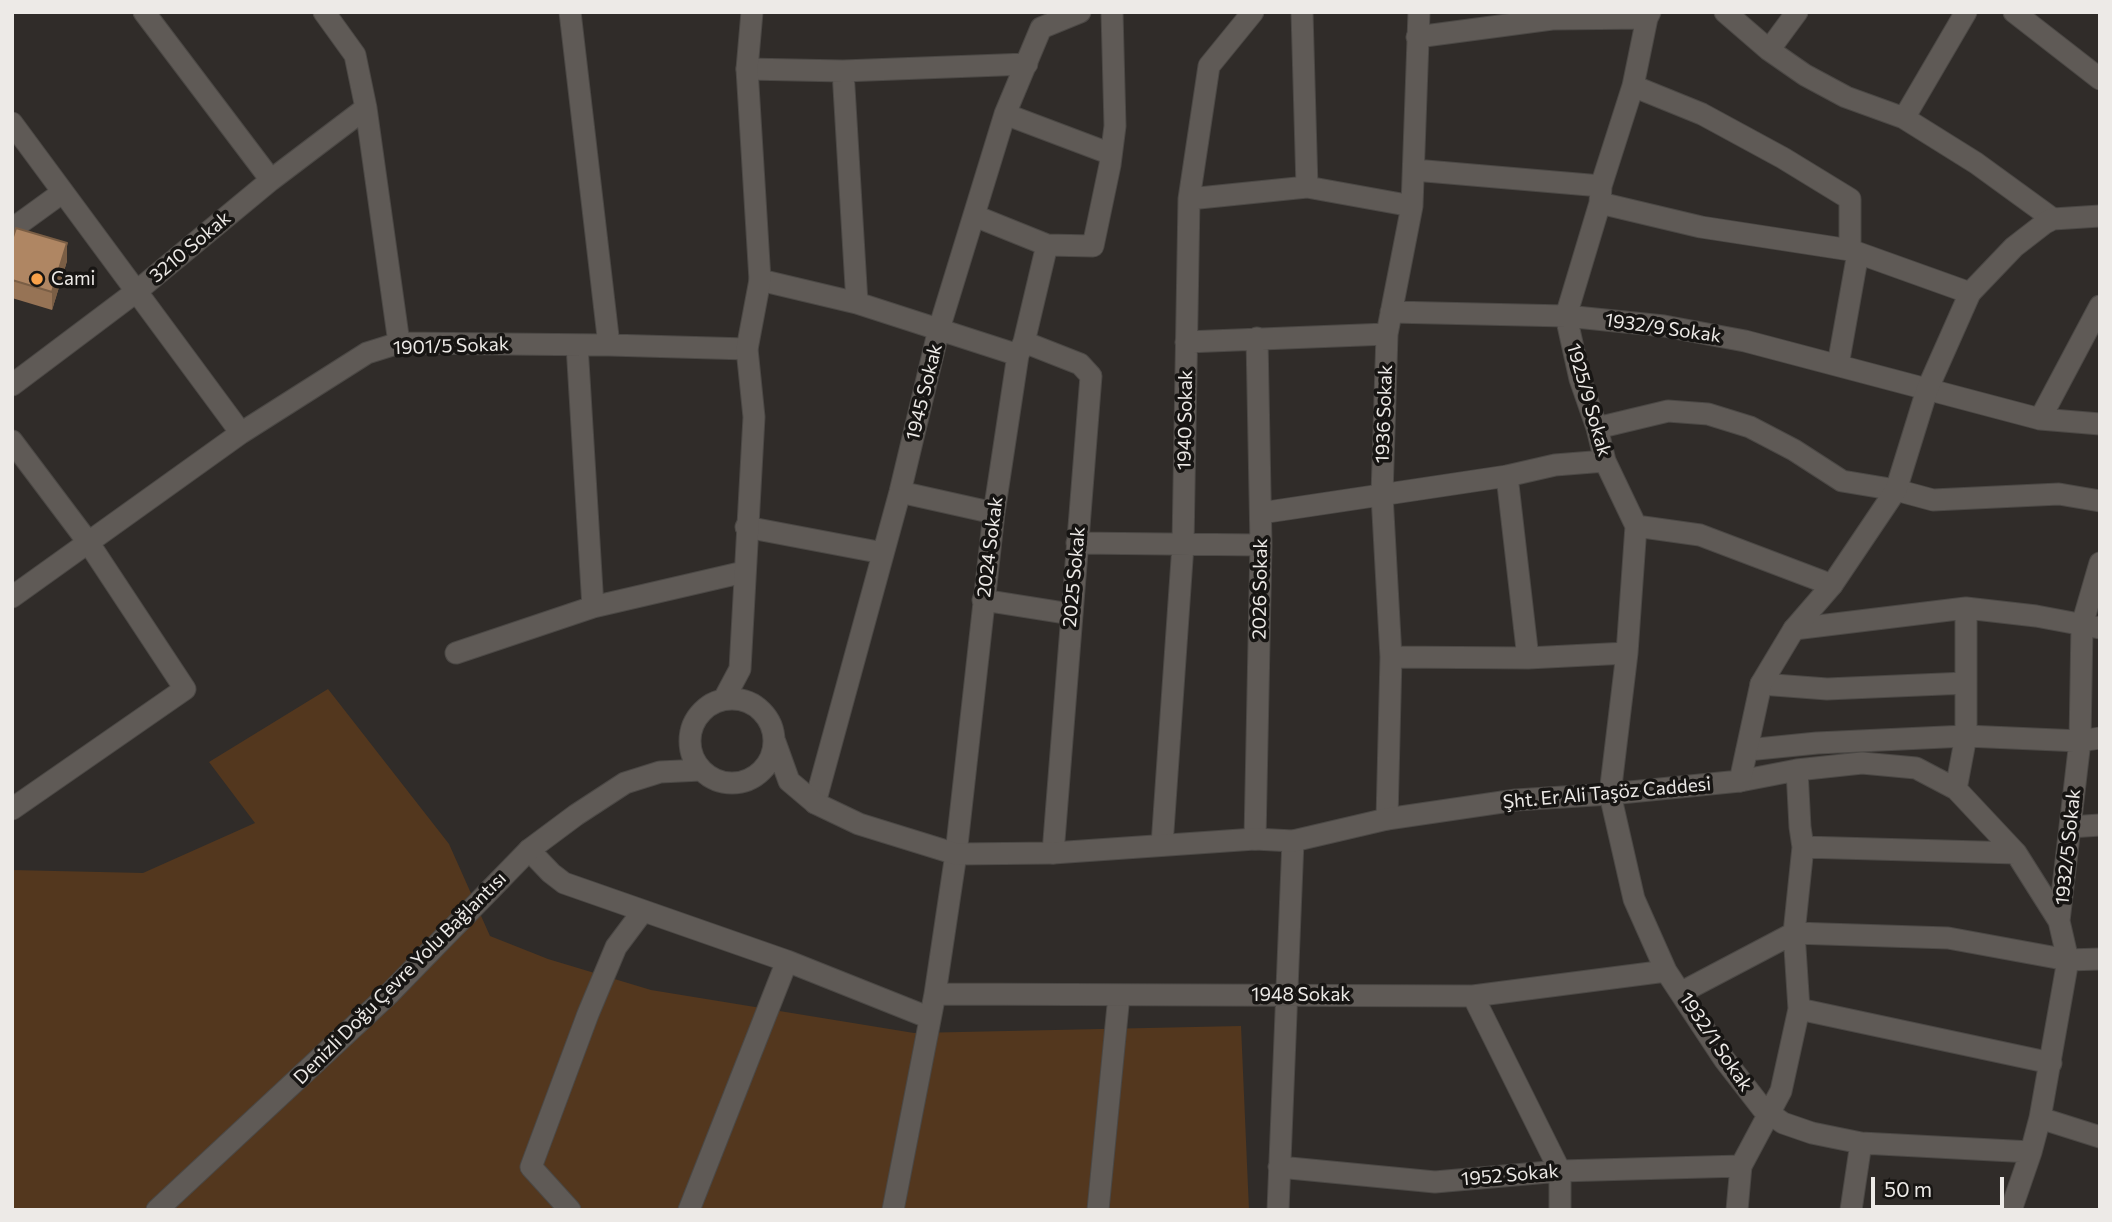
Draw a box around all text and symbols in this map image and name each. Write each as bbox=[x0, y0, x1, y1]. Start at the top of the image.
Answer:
street label: 3210 Sokak bbox=[145, 207, 235, 287]
place label: Cami bbox=[51, 268, 95, 290]
marker: Cami bbox=[29, 271, 45, 287]
street label: 1932/9 Sokak bbox=[1603, 309, 1723, 347]
street label: 1901/5 Sokak bbox=[393, 333, 509, 359]
street label: 1945 Sokak bbox=[901, 341, 947, 443]
street label: 1925/9 Sokak bbox=[1562, 341, 1616, 459]
street label: 1936 Sokak bbox=[1371, 364, 1397, 464]
street label: 1940 Sokak bbox=[1173, 370, 1197, 470]
street label: 2024 Sokak bbox=[973, 495, 1007, 599]
street label: 2025 Sokak bbox=[1058, 526, 1090, 628]
street label: 2026 Sokak bbox=[1248, 538, 1272, 640]
street label: Şht. Er Ali Taşöz Caddesi bbox=[1502, 773, 1712, 813]
street label: 1932/5 Sokak bbox=[2051, 788, 2085, 906]
street label: Denizli Doğu Çevre Yolu Bağlantısı bbox=[289, 867, 511, 1089]
street label: 1948 Sokak bbox=[1251, 984, 1351, 1006]
street label: 1932/1 Sokak bbox=[1675, 988, 1757, 1096]
street label: 1952 Sokak bbox=[1460, 1159, 1560, 1191]
scale bar bbox=[1874, 1162, 2007, 1206]
text: 50 m bbox=[1884, 1176, 1932, 1201]

